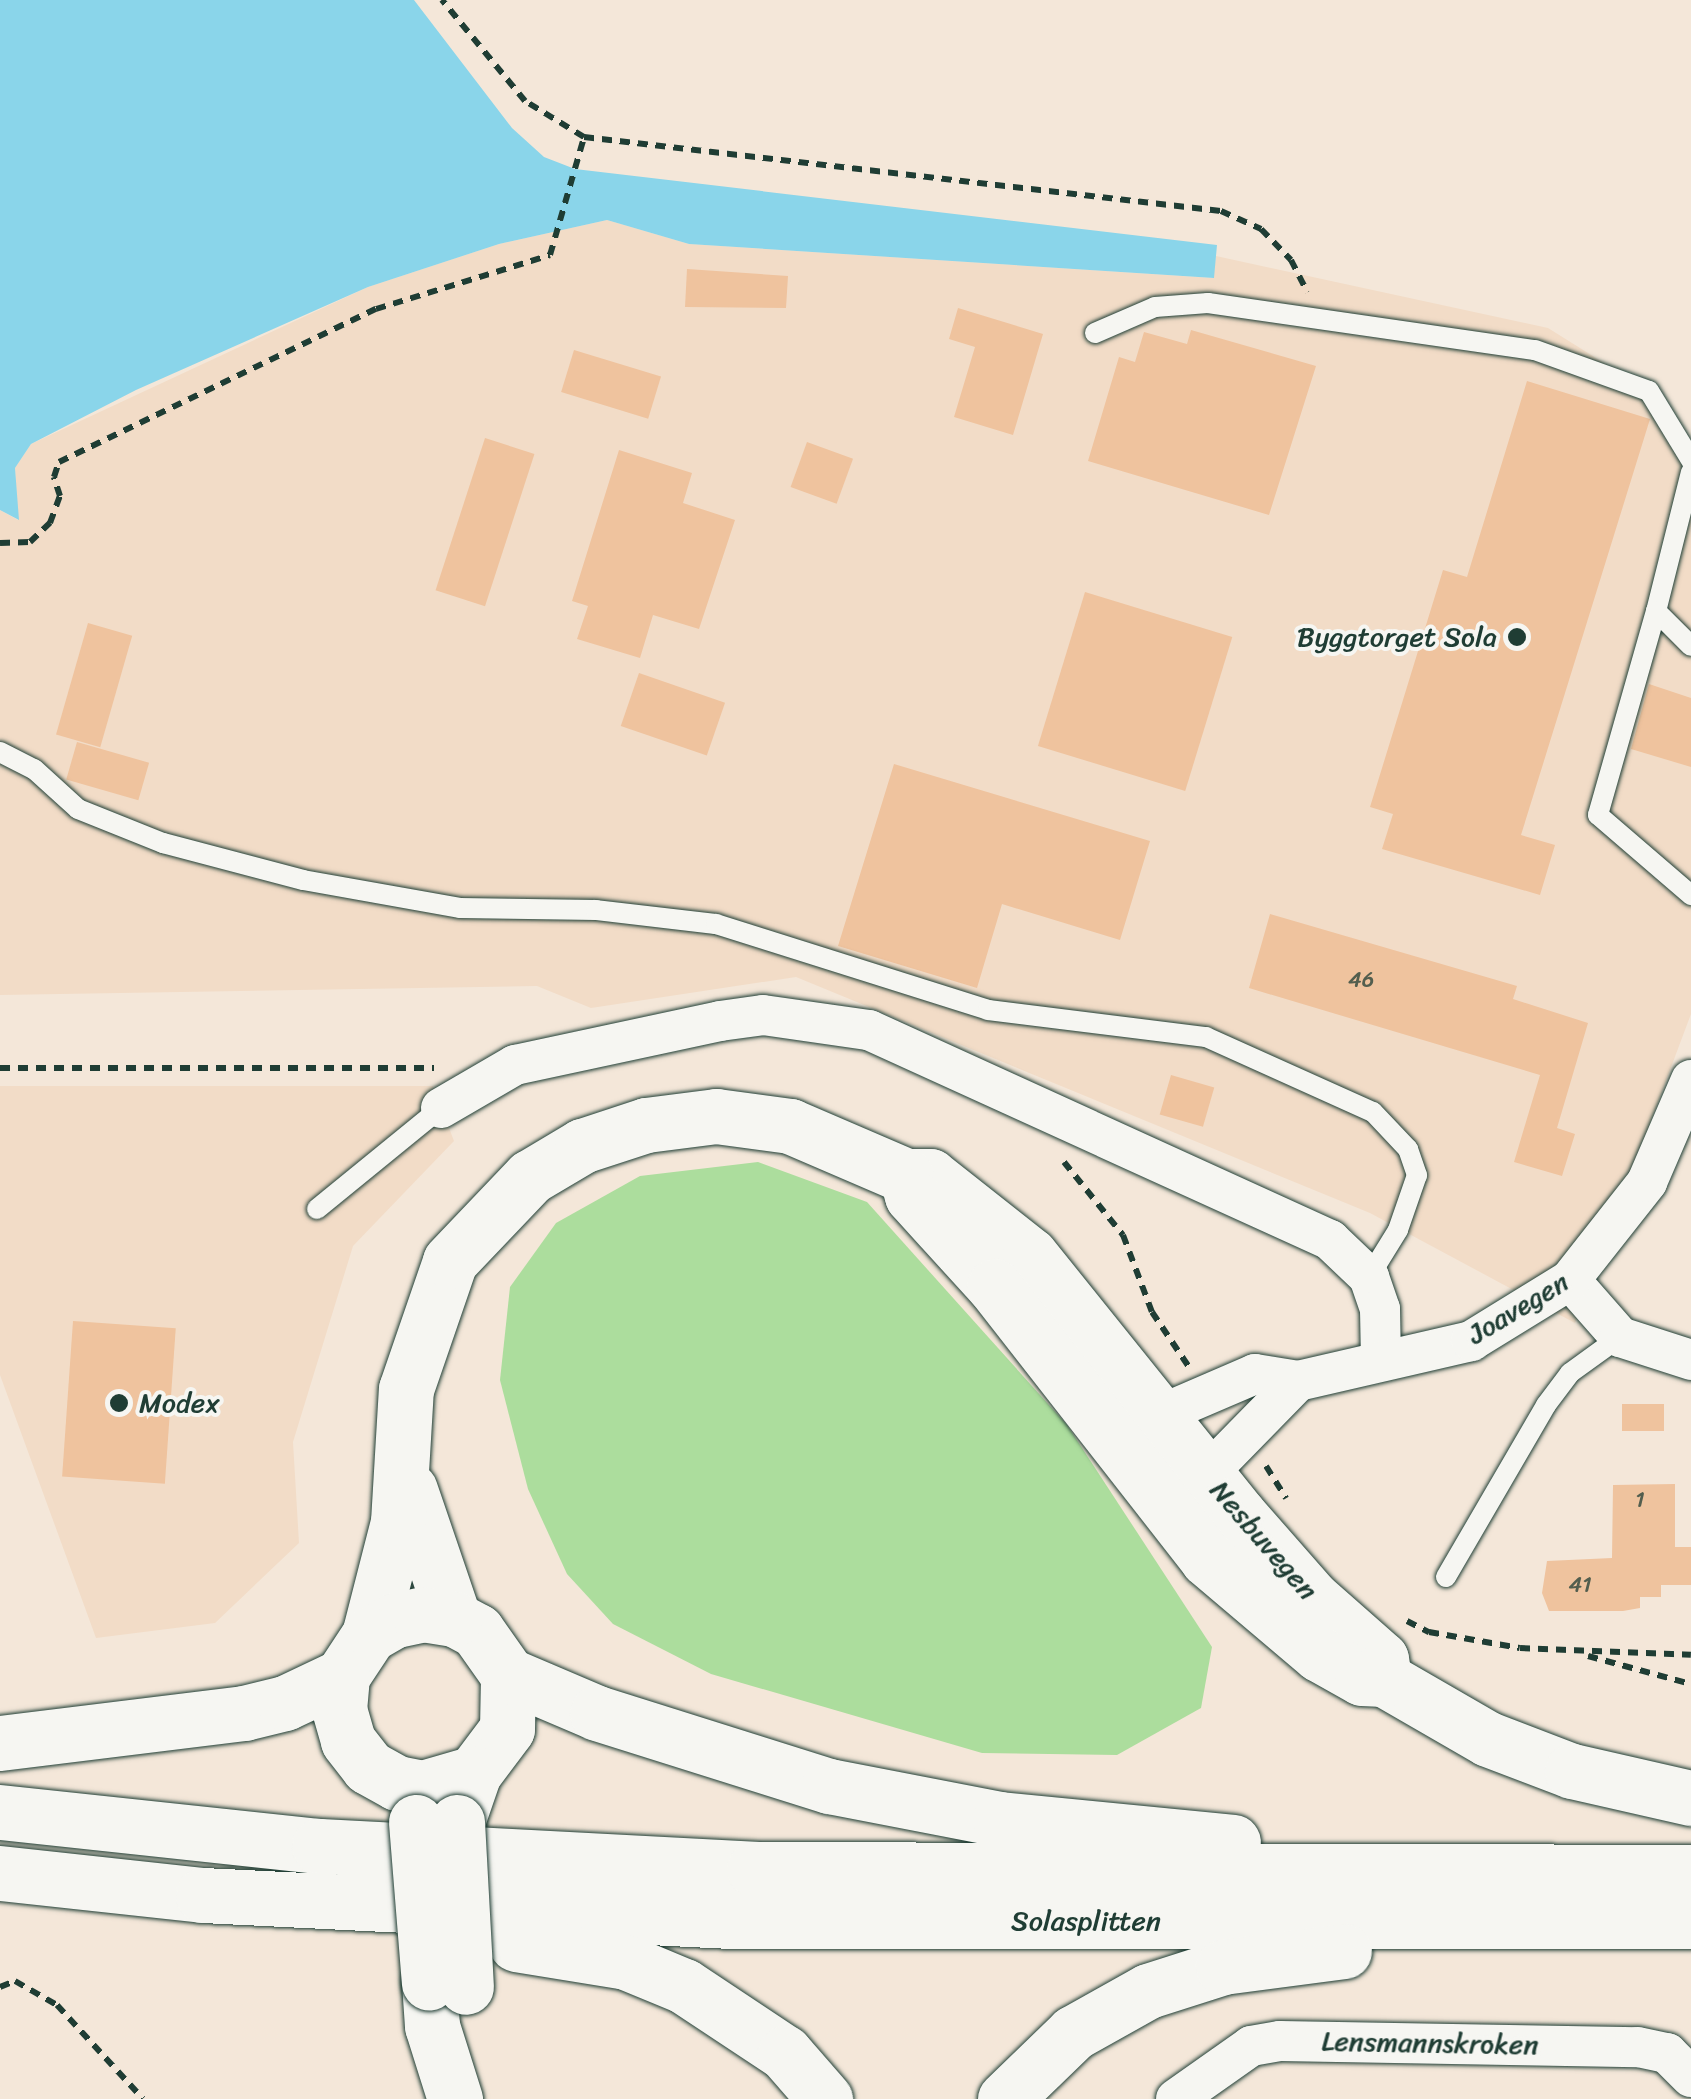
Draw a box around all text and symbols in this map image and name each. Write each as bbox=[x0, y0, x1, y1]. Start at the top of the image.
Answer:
place label: Byggtorget Sola bbox=[1297, 620, 1497, 654]
marker: Byggtorget Sola bbox=[1506, 626, 1528, 648]
house number: 46 bbox=[1348, 967, 1374, 993]
street label: Joavegen bbox=[1461, 1265, 1575, 1351]
place label: Modex bbox=[139, 1386, 220, 1420]
marker: Modex bbox=[108, 1392, 130, 1414]
street label: Nesbuvegen bbox=[1203, 1474, 1325, 1606]
house number: 1 bbox=[1635, 1487, 1645, 1513]
house number: 41 bbox=[1568, 1572, 1592, 1598]
street label: Solasplitten bbox=[1011, 1904, 1161, 1938]
street label: Lensmannskroken bbox=[1321, 2024, 1539, 2062]

